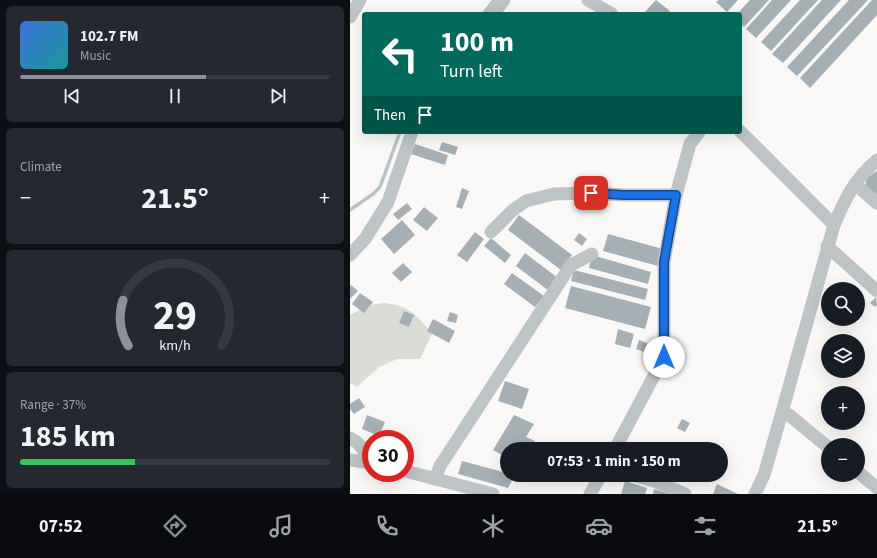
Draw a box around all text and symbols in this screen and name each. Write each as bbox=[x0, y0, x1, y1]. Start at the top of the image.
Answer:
text: 100 m bbox=[440, 22, 514, 62]
text: 102.7 FM bbox=[80, 26, 138, 47]
icon: left bbox=[374, 28, 426, 80]
text: Music bbox=[80, 47, 111, 65]
text: Turn left bbox=[440, 59, 502, 84]
icon: previous bbox=[61, 85, 83, 107]
icon: pause bbox=[164, 85, 186, 107]
icon: next bbox=[267, 85, 289, 107]
icon: arrive bbox=[414, 104, 436, 126]
text: Then bbox=[374, 105, 406, 126]
text: Climate bbox=[20, 158, 62, 176]
pin bbox=[574, 176, 608, 210]
text: 21.5° bbox=[141, 177, 209, 220]
text: − bbox=[20, 182, 31, 214]
text: + bbox=[319, 182, 330, 214]
icon: arrive bbox=[580, 182, 602, 204]
map controls bbox=[821, 282, 865, 482]
button: search bbox=[821, 282, 865, 326]
text: 29 bbox=[153, 286, 197, 346]
button: layers bbox=[821, 334, 865, 378]
text: km/h bbox=[159, 335, 191, 356]
position arrow bbox=[643, 336, 685, 378]
button: + bbox=[821, 386, 865, 430]
text: Range · 37% bbox=[20, 396, 86, 414]
text: 185 km bbox=[20, 415, 116, 458]
speed limit sign: 30 bbox=[362, 430, 414, 482]
button: − bbox=[821, 438, 865, 482]
text: 07:53 · 1 min · 150 m bbox=[547, 451, 681, 472]
icon: directions bbox=[161, 512, 189, 540]
icon: music bbox=[267, 512, 295, 540]
icon: phone bbox=[373, 512, 401, 540]
icon: climate bbox=[479, 512, 507, 540]
icon: car bbox=[585, 512, 613, 540]
icon: filters bbox=[691, 512, 719, 540]
text: 07:52 bbox=[39, 514, 82, 539]
text: 21.5° bbox=[797, 514, 838, 539]

